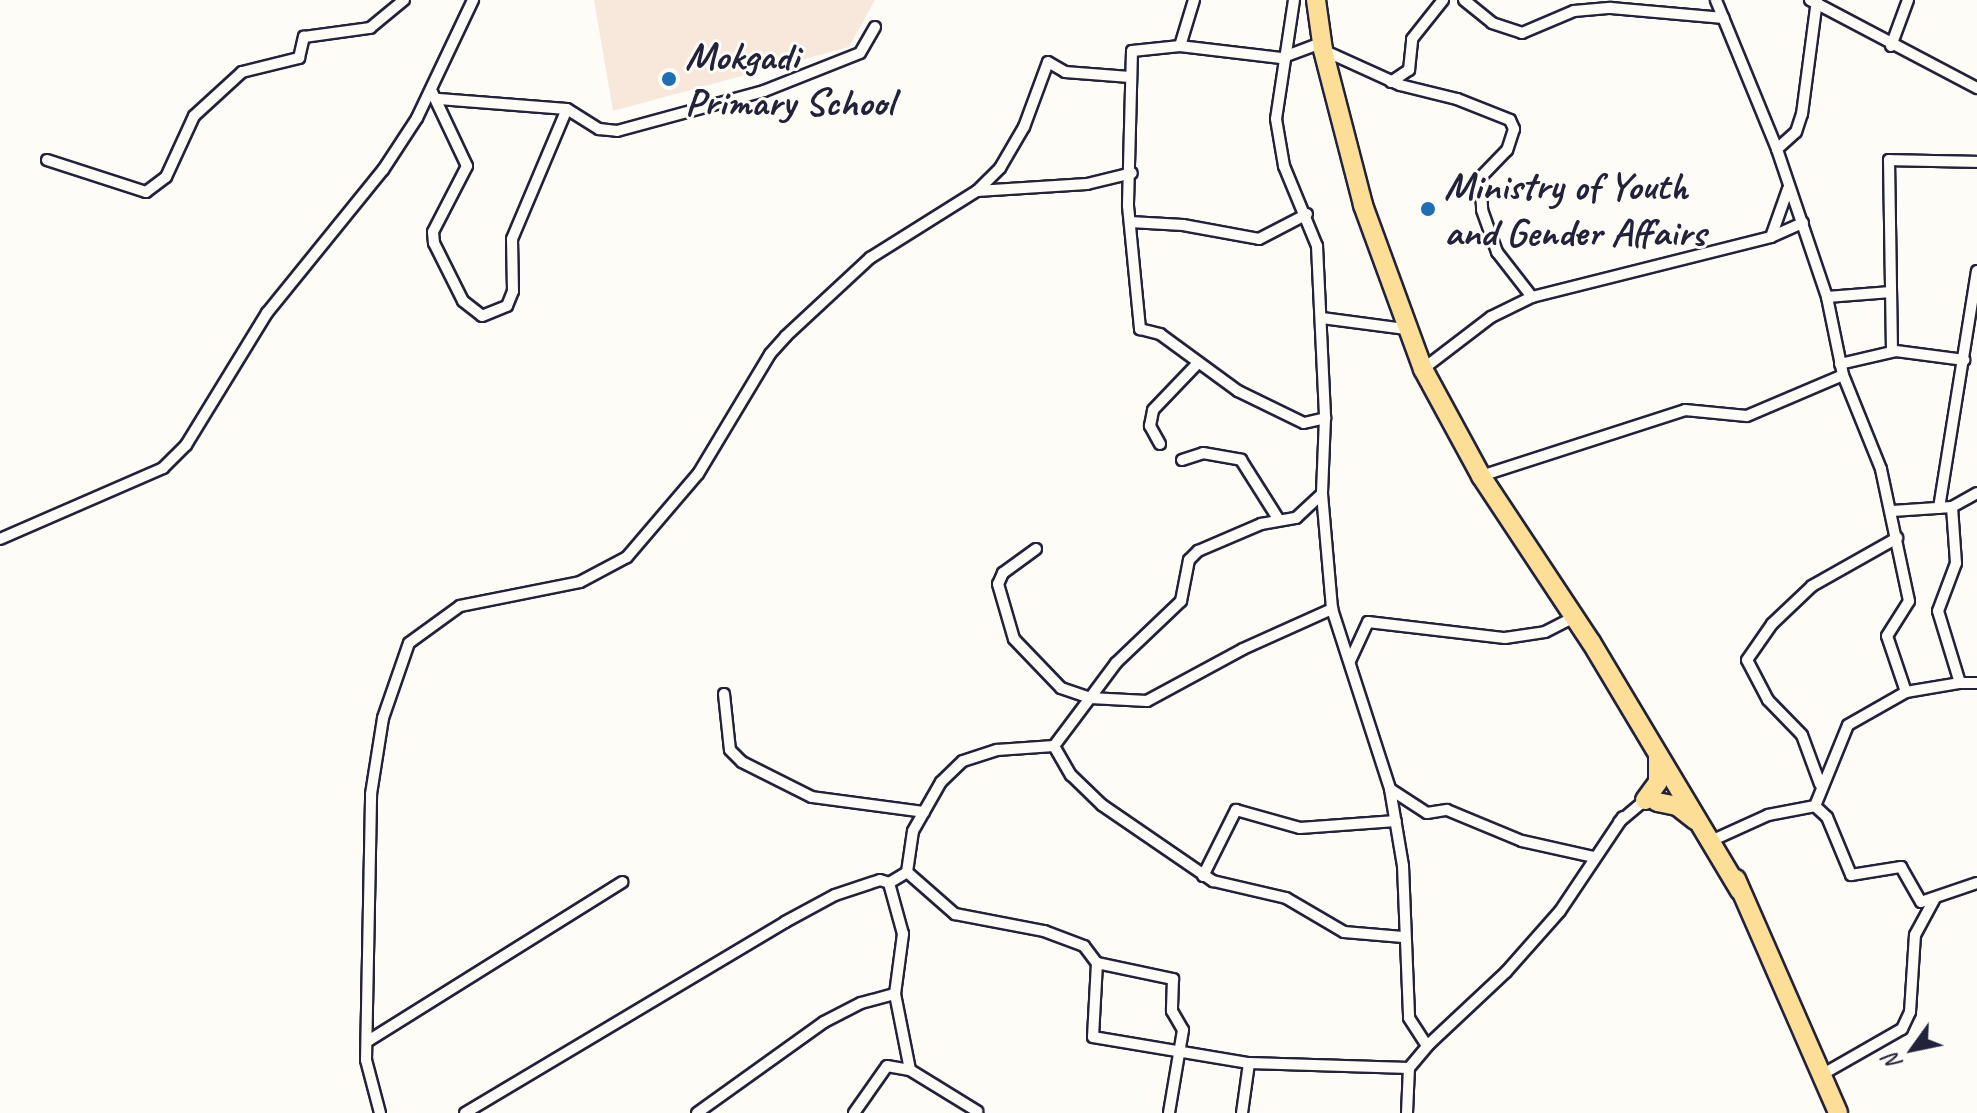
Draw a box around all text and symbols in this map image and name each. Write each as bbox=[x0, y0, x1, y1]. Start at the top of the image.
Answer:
place label: Mokgadi Primary School bbox=[685, 32, 893, 126]
marker: Mokgadi Primary School bbox=[660, 70, 678, 88]
place label: Ministry of Youth and Gender Affairs bbox=[1444, 162, 1705, 256]
marker: Ministry of Youth and Gender Affairs bbox=[1419, 200, 1437, 218]
north arrow bbox=[1873, 1009, 1953, 1089]
text: N bbox=[1877, 1049, 1908, 1075]

